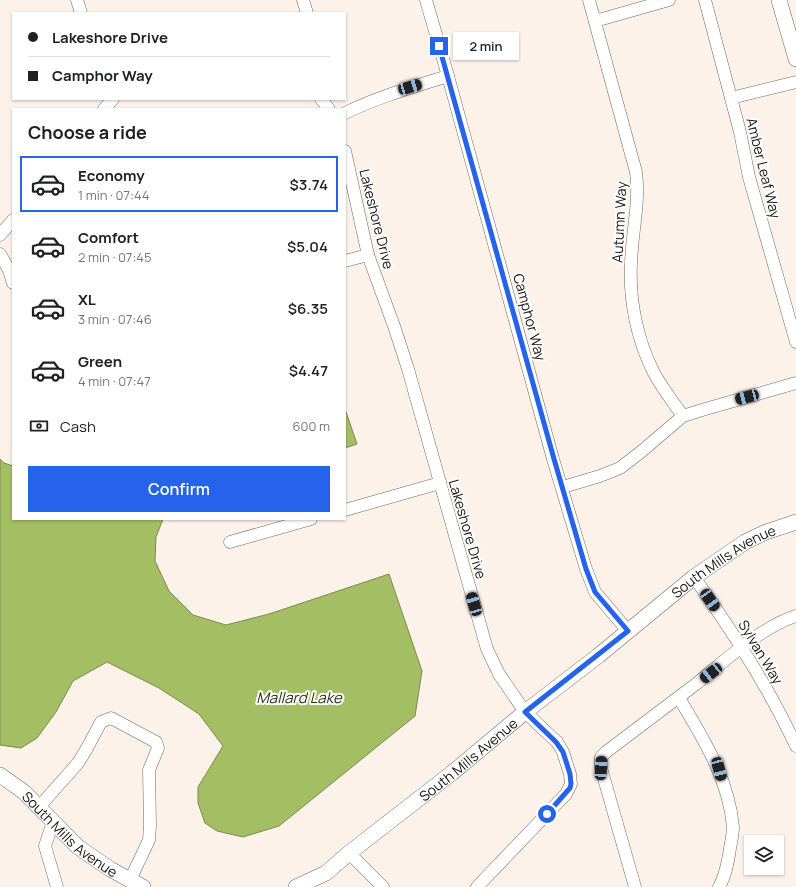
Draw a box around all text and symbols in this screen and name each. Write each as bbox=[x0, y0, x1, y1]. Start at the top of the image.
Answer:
text: Lakeshore Drive bbox=[52, 27, 168, 48]
callout: 2 min bbox=[453, 32, 519, 60]
route end bbox=[430, 37, 448, 55]
text: 2 min bbox=[469, 37, 503, 55]
text: Camphor Way bbox=[52, 65, 153, 86]
car bbox=[397, 78, 423, 96]
street label: Amber Leaf Way bbox=[742, 116, 786, 221]
text: Choose a ride bbox=[28, 120, 147, 144]
text: Economy bbox=[78, 165, 145, 186]
icon: car bbox=[30, 166, 66, 202]
street label: Lakeshore Drive bbox=[355, 167, 399, 271]
text: $3.74 bbox=[290, 174, 328, 195]
street label: Autumn Way bbox=[607, 180, 631, 263]
text: 1 min · 07:44 bbox=[78, 186, 149, 204]
text: Comfort bbox=[78, 227, 139, 248]
icon: car bbox=[30, 228, 66, 264]
text: $5.04 bbox=[287, 236, 328, 257]
text: 2 min · 07:45 bbox=[78, 248, 151, 266]
street label: Camphor Way bbox=[509, 271, 551, 363]
text: XL bbox=[78, 289, 96, 310]
icon: car bbox=[30, 290, 66, 326]
text: $6.35 bbox=[288, 298, 328, 319]
text: 3 min · 07:46 bbox=[78, 310, 152, 328]
text: Green bbox=[78, 351, 122, 372]
icon: car bbox=[30, 352, 66, 388]
text: $4.47 bbox=[289, 360, 328, 381]
text: 4 min · 07:47 bbox=[78, 372, 151, 390]
car bbox=[734, 388, 760, 406]
icon: cash bbox=[28, 415, 50, 437]
text: Cash bbox=[60, 416, 96, 437]
text: 600 m bbox=[292, 417, 330, 435]
button: Confirm bbox=[28, 466, 330, 512]
street label: Lakeshore Drive bbox=[445, 477, 491, 581]
street label: South Mills Avenue bbox=[667, 520, 778, 602]
car bbox=[698, 587, 722, 613]
car bbox=[465, 591, 483, 617]
street label: Sylvan Way bbox=[734, 616, 788, 688]
car bbox=[698, 661, 724, 685]
water label: Mallard Lake bbox=[256, 687, 343, 708]
street label: South Mills Avenue bbox=[415, 713, 521, 805]
car bbox=[594, 756, 608, 780]
car bbox=[710, 756, 728, 782]
street label: South Mills Avenue bbox=[18, 787, 121, 881]
route start bbox=[538, 805, 556, 823]
map controls bbox=[744, 835, 784, 875]
button: layers bbox=[744, 835, 784, 875]

